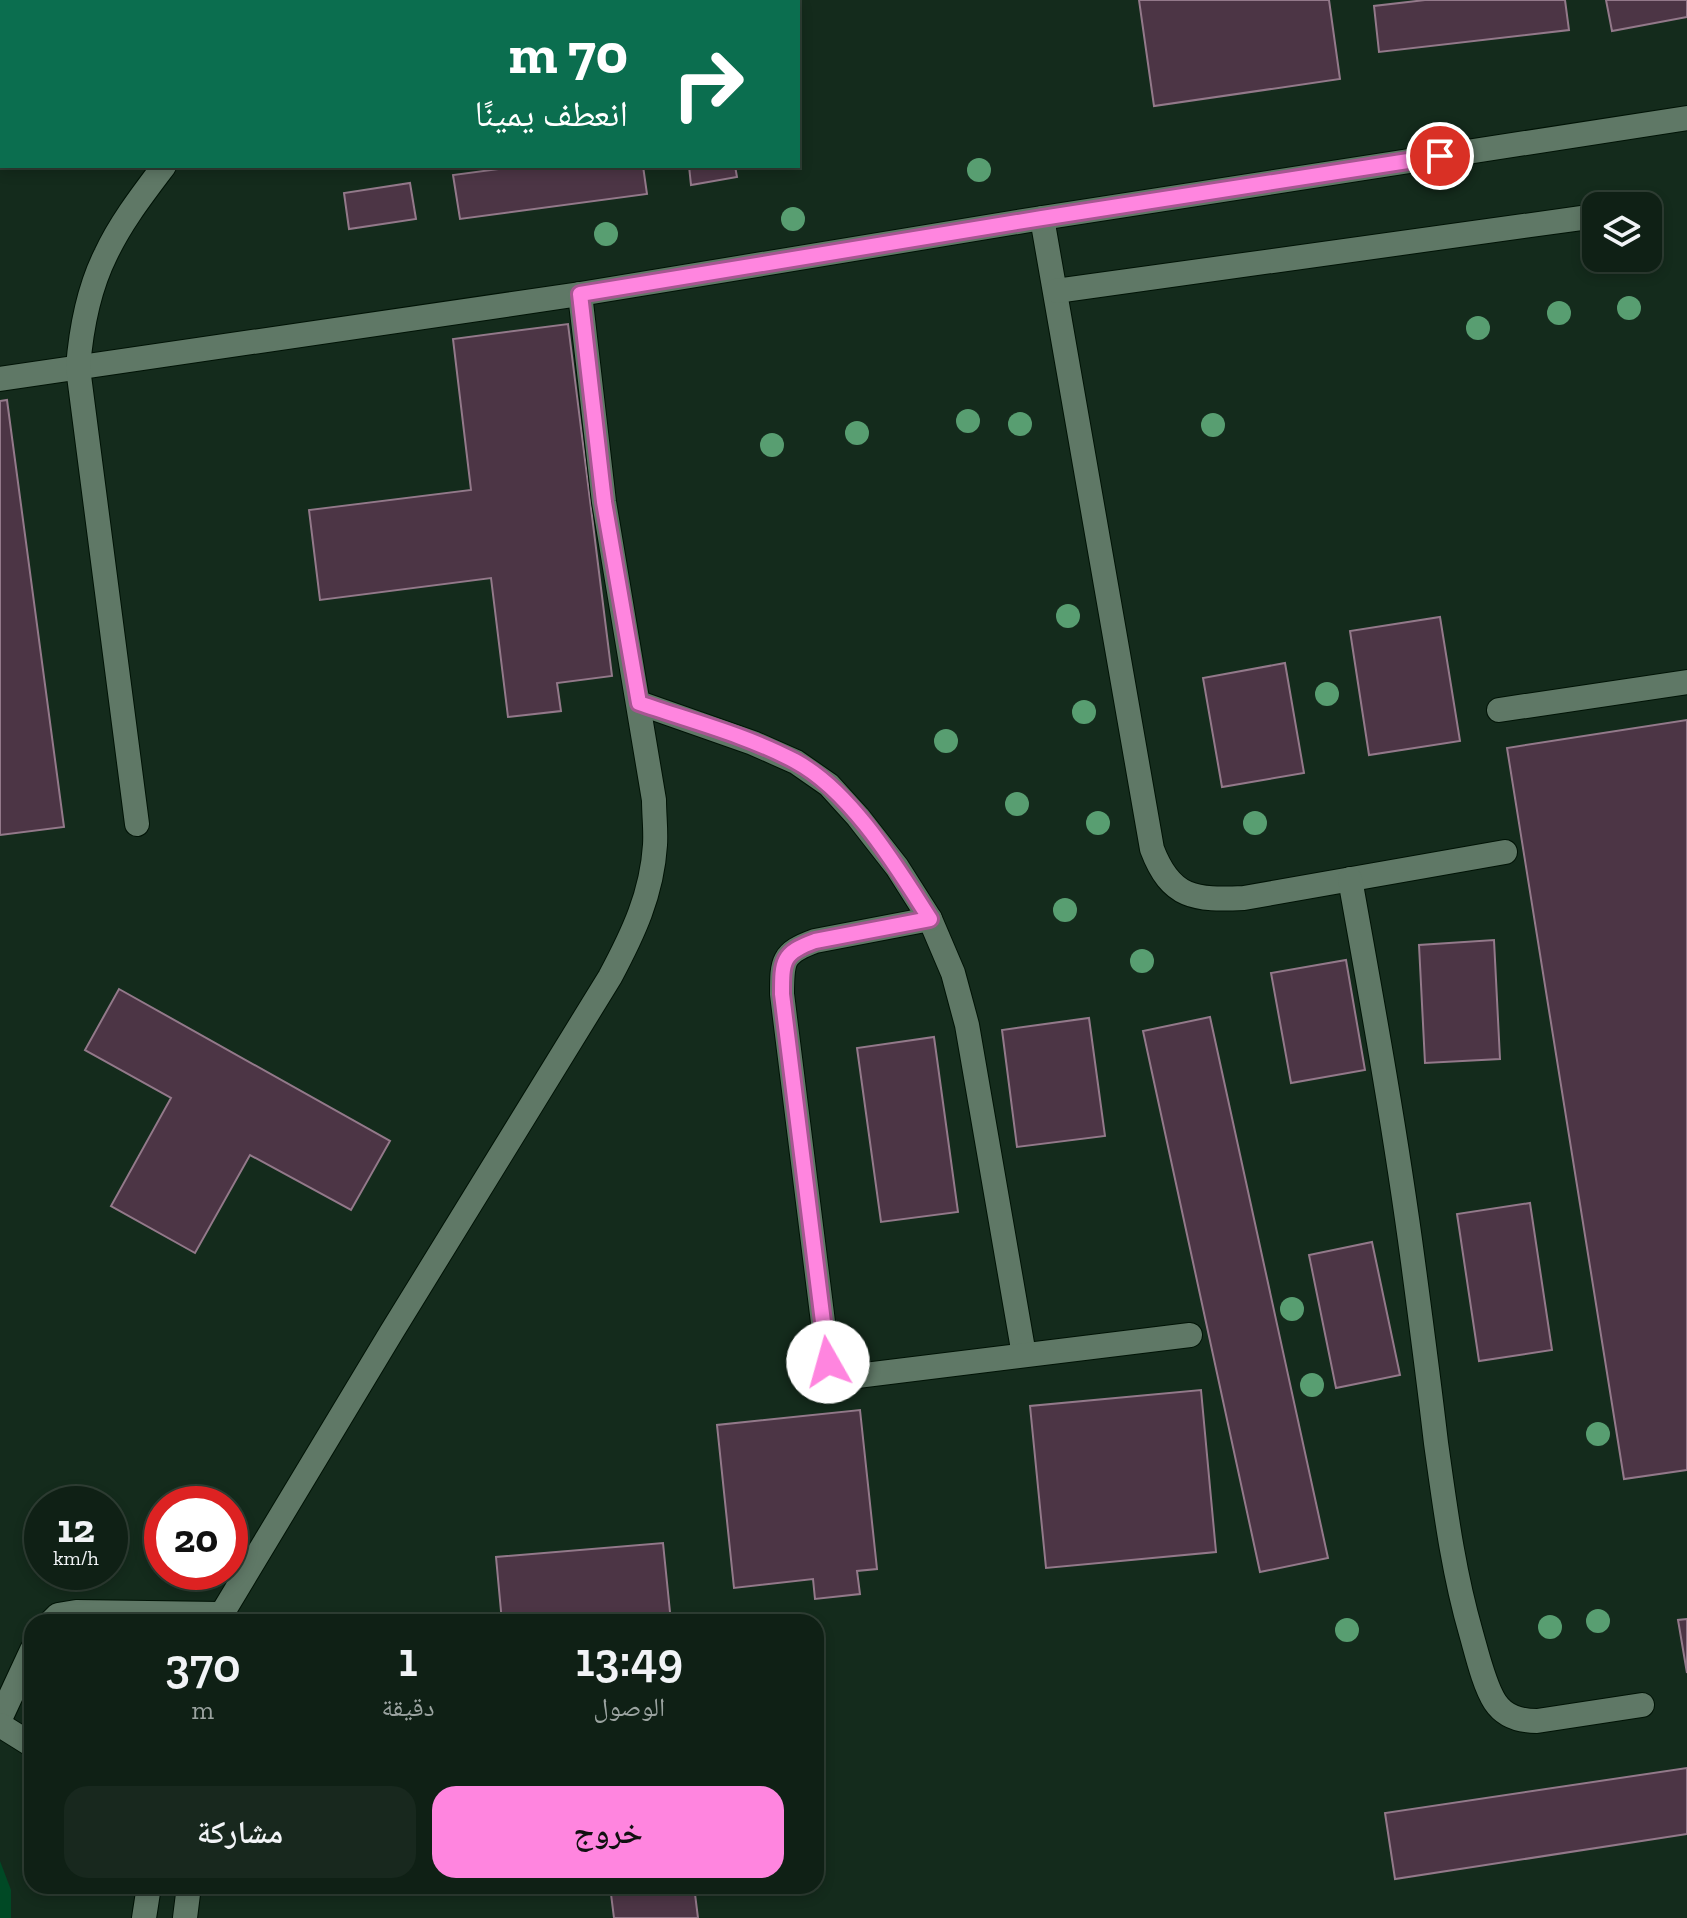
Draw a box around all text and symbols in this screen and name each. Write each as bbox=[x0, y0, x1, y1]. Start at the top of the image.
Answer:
text: 70 m bbox=[508, 20, 628, 87]
icon: right bbox=[656, 32, 760, 136]
text: انعطف يمينًا bbox=[475, 92, 628, 135]
pin bbox=[1406, 122, 1474, 190]
icon: arrive bbox=[1418, 134, 1462, 178]
map controls bbox=[1582, 192, 1662, 272]
button: layers bbox=[1582, 192, 1662, 272]
position arrow bbox=[786, 1320, 870, 1404]
speed limit sign: 20 bbox=[144, 1486, 248, 1590]
text: 12 bbox=[57, 1504, 95, 1552]
text: km/h bbox=[53, 1546, 99, 1570]
text: 1 bbox=[399, 1631, 418, 1688]
text: 13:49 bbox=[575, 1631, 683, 1688]
text: 370 bbox=[165, 1637, 241, 1694]
text: دقيقة bbox=[382, 1691, 434, 1723]
text: الوصول bbox=[593, 1691, 665, 1723]
text: m bbox=[192, 1694, 214, 1726]
button: مشاركة bbox=[64, 1786, 416, 1878]
button: خروج bbox=[432, 1786, 784, 1878]

